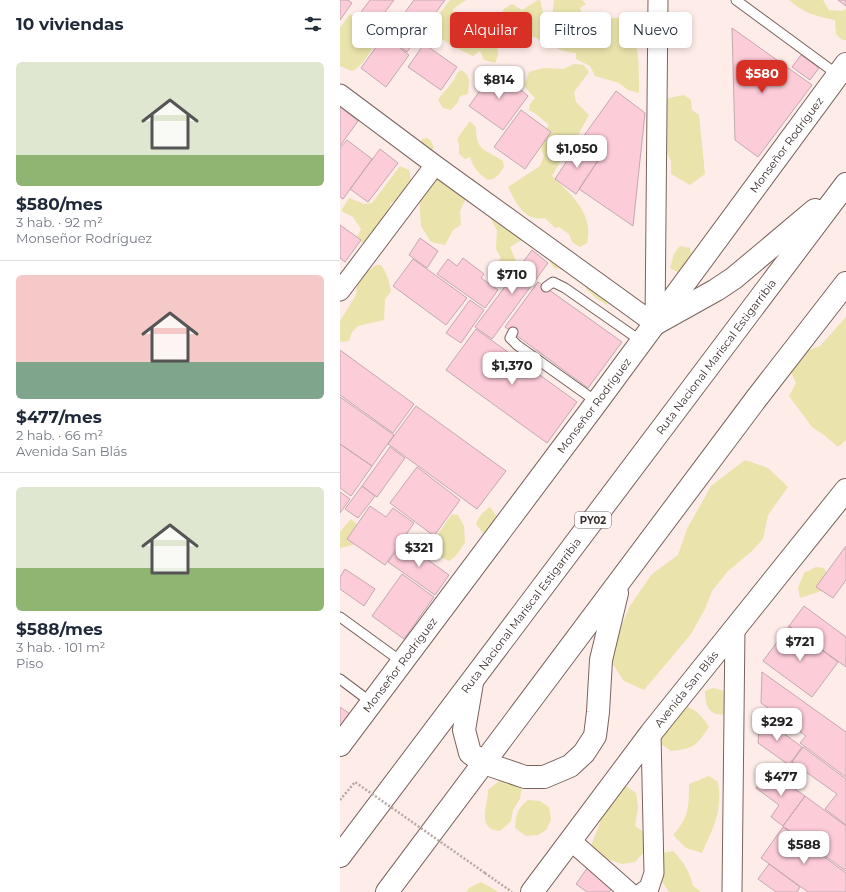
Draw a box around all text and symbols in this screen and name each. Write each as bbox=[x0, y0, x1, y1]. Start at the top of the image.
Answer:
chip: Comprar bbox=[352, 12, 442, 48]
chip: Alquilar bbox=[450, 12, 532, 48]
chip: Filtros bbox=[540, 12, 611, 48]
chip: Nuevo bbox=[619, 12, 692, 48]
icon: filters bbox=[302, 13, 324, 35]
text: 10 viviendas bbox=[16, 14, 123, 34]
pin: $580 bbox=[738, 60, 786, 94]
text: $580 bbox=[745, 65, 779, 81]
pin: $814 bbox=[475, 66, 523, 100]
text: $814 bbox=[484, 71, 514, 87]
icon: home bbox=[134, 88, 206, 160]
street label: Monseñor Rodríguez bbox=[747, 94, 827, 195]
pin: $1,050 bbox=[544, 135, 610, 169]
text: $1,050 bbox=[556, 140, 598, 156]
text: $580/mes bbox=[16, 194, 103, 214]
text: 3 hab. · 92 m² bbox=[16, 214, 103, 230]
text: Monseñor Rodríguez bbox=[16, 230, 152, 246]
pin: $710 bbox=[488, 261, 536, 295]
text: $710 bbox=[497, 266, 527, 282]
street label: Ruta Nacional Mariscal Estigarribia bbox=[653, 276, 779, 437]
icon: home bbox=[134, 301, 206, 373]
pin: $1,370 bbox=[479, 352, 545, 386]
street label: Monseñor Rodríguez bbox=[554, 355, 634, 456]
text: $1,370 bbox=[491, 357, 533, 373]
text: $477/mes bbox=[16, 407, 102, 427]
text: 2 hab. · 66 m² bbox=[16, 427, 103, 443]
text: Avenida San Blás bbox=[16, 443, 127, 459]
road number: PY02 bbox=[575, 512, 611, 528]
icon: home bbox=[134, 513, 206, 585]
pin: $321 bbox=[395, 534, 443, 568]
street label: Ruta Nacional Mariscal Estigarribia bbox=[458, 535, 584, 696]
text: $321 bbox=[405, 539, 433, 555]
street label: Monseñor Rodríguez bbox=[360, 614, 440, 715]
text: $588/mes bbox=[16, 619, 103, 639]
pin: $721 bbox=[776, 628, 824, 662]
text: $721 bbox=[786, 633, 815, 649]
text: 3 hab. · 101 m² bbox=[16, 639, 105, 655]
street label: Avenida San Blás bbox=[651, 647, 722, 730]
text: Piso bbox=[16, 655, 43, 671]
pin: $292 bbox=[753, 708, 801, 742]
text: $292 bbox=[761, 713, 793, 729]
pin: $477 bbox=[757, 763, 805, 797]
text: $477 bbox=[765, 768, 797, 784]
pin: $588 bbox=[780, 831, 828, 865]
text: $588 bbox=[787, 836, 821, 852]

